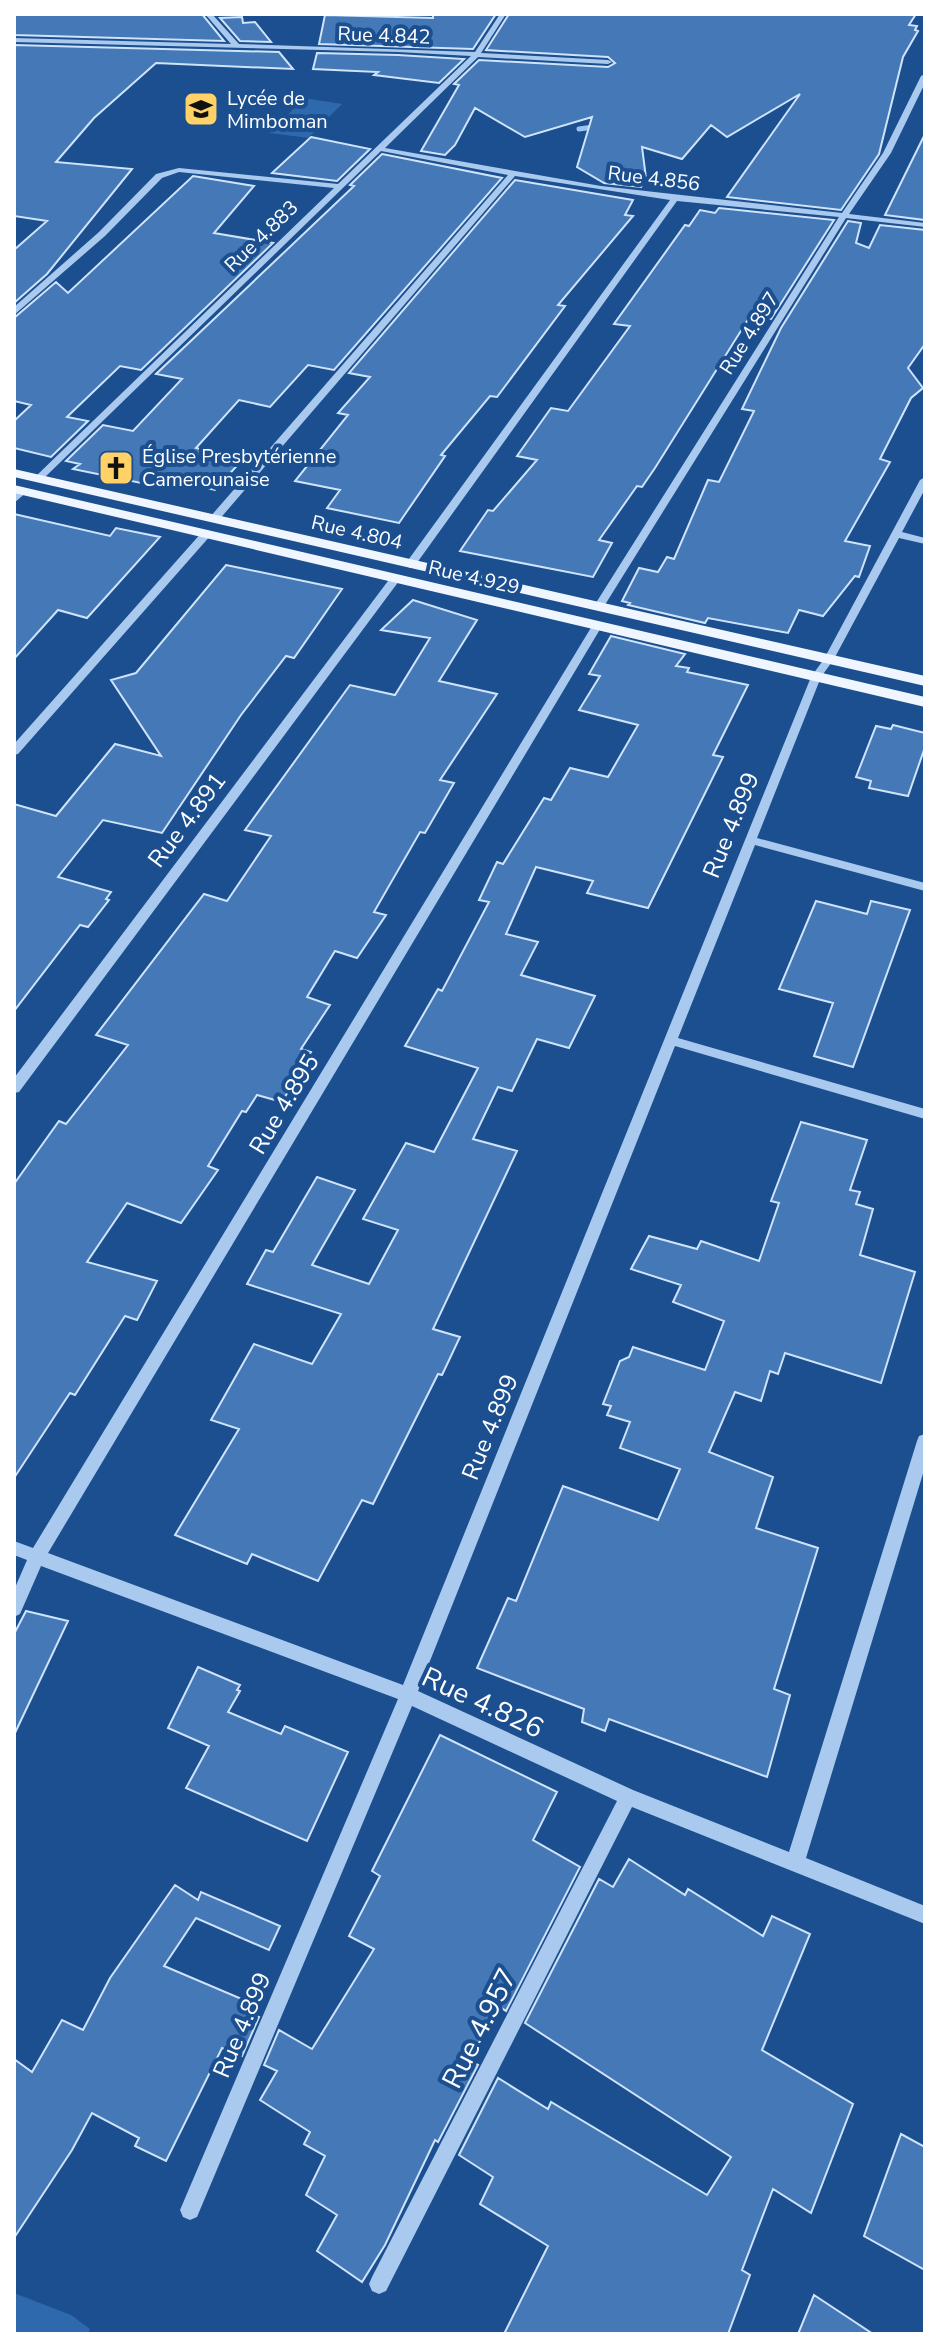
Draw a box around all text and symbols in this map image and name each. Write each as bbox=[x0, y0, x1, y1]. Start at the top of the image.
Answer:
street label: Rue 4.842 bbox=[337, 20, 431, 51]
place label: Lycée de Mimboman bbox=[227, 85, 328, 135]
school or university icon: Lycée de Mimboman bbox=[182, 90, 220, 128]
street label: Rue 4.856 bbox=[606, 159, 702, 198]
street label: Rue 4.883 bbox=[219, 194, 304, 278]
street label: Rue 4.897 bbox=[713, 287, 786, 380]
place label: Église Presbytérienne Camerounaise bbox=[142, 443, 336, 493]
church icon: Église Presbytérienne Camerounaise bbox=[97, 449, 135, 487]
street label: Rue 4.804 bbox=[309, 509, 405, 556]
street label: Rue 4.929 bbox=[426, 554, 522, 601]
street label: Rue 4.891 bbox=[141, 766, 233, 874]
street label: Rue 4.899 bbox=[695, 767, 767, 883]
street label: Rue 4.895 bbox=[242, 1048, 326, 1160]
street label: Rue 4.899 bbox=[454, 1369, 526, 1485]
street label: Rue 4.826 bbox=[416, 1658, 550, 1748]
street label: Rue 4.957 bbox=[433, 1962, 526, 2095]
street label: Rue 4.899 bbox=[205, 1967, 279, 2083]

